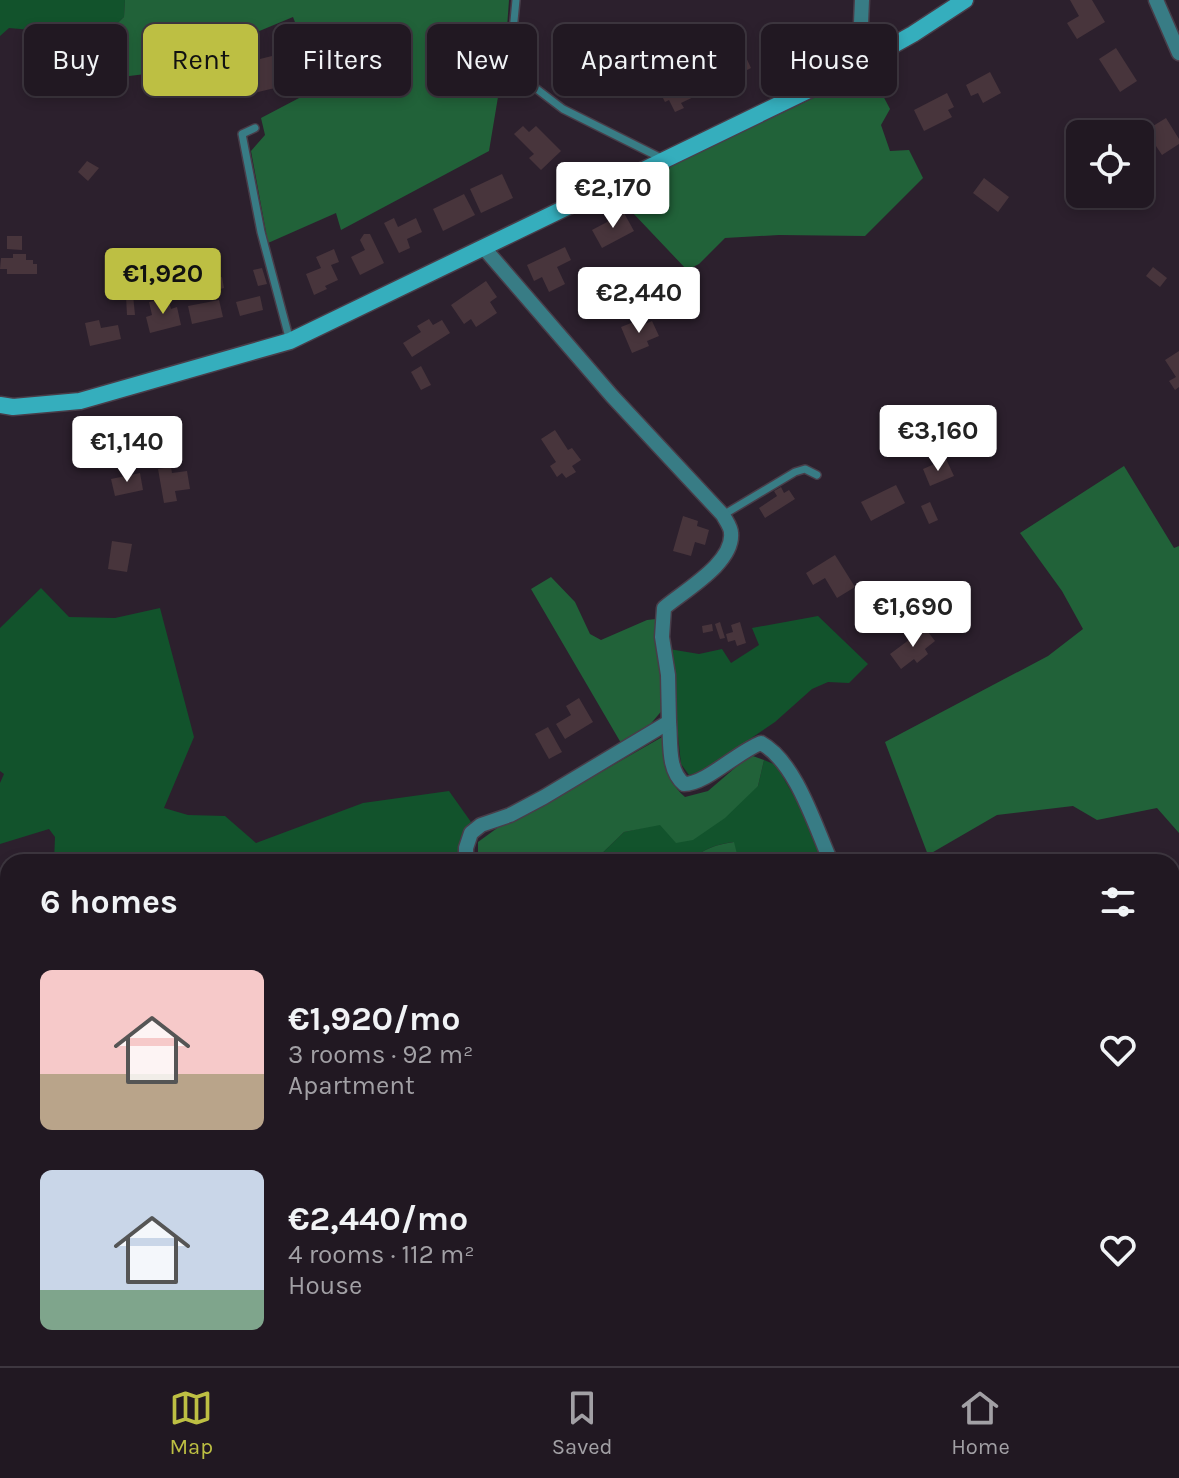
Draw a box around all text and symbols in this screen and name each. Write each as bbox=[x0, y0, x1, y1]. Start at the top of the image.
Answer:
chip: Buy bbox=[24, 24, 127, 96]
chip: Rent bbox=[143, 24, 258, 96]
chip: Filters bbox=[274, 24, 411, 96]
chip: New bbox=[427, 24, 537, 96]
chip: Apartment bbox=[553, 24, 745, 96]
chip: House bbox=[761, 24, 897, 96]
map controls bbox=[1066, 120, 1154, 208]
button: locate bbox=[1066, 120, 1154, 208]
pin: €2,170 bbox=[548, 162, 678, 230]
text: €2,170 bbox=[574, 172, 652, 203]
pin: €1,920 bbox=[98, 248, 228, 316]
text: €1,920 bbox=[123, 258, 203, 289]
pin: €2,440 bbox=[574, 267, 704, 335]
text: €2,440 bbox=[596, 277, 682, 308]
pin: €3,160 bbox=[873, 405, 1003, 473]
text: €3,160 bbox=[898, 415, 978, 446]
pin: €1,140 bbox=[62, 416, 192, 484]
text: €1,140 bbox=[90, 426, 164, 457]
pin: €1,690 bbox=[848, 581, 978, 649]
text: €1,690 bbox=[873, 591, 953, 622]
icon: filters bbox=[1096, 880, 1140, 924]
text: 6 homes bbox=[40, 882, 178, 922]
text: €1,920/mo bbox=[288, 999, 461, 1039]
icon: home bbox=[104, 1002, 200, 1098]
icon: heart bbox=[1096, 1028, 1140, 1072]
text: 3 rooms · 92 m² bbox=[288, 1039, 473, 1070]
text: Apartment bbox=[288, 1070, 415, 1101]
text: €2,440/mo bbox=[288, 1199, 468, 1239]
icon: home bbox=[104, 1202, 200, 1298]
icon: heart bbox=[1096, 1228, 1140, 1272]
text: 4 rooms · 112 m² bbox=[288, 1239, 475, 1270]
text: House bbox=[288, 1270, 362, 1301]
tab: Map bbox=[169, 1386, 213, 1460]
tab: Saved bbox=[552, 1386, 613, 1460]
tab: Home bbox=[951, 1386, 1010, 1460]

